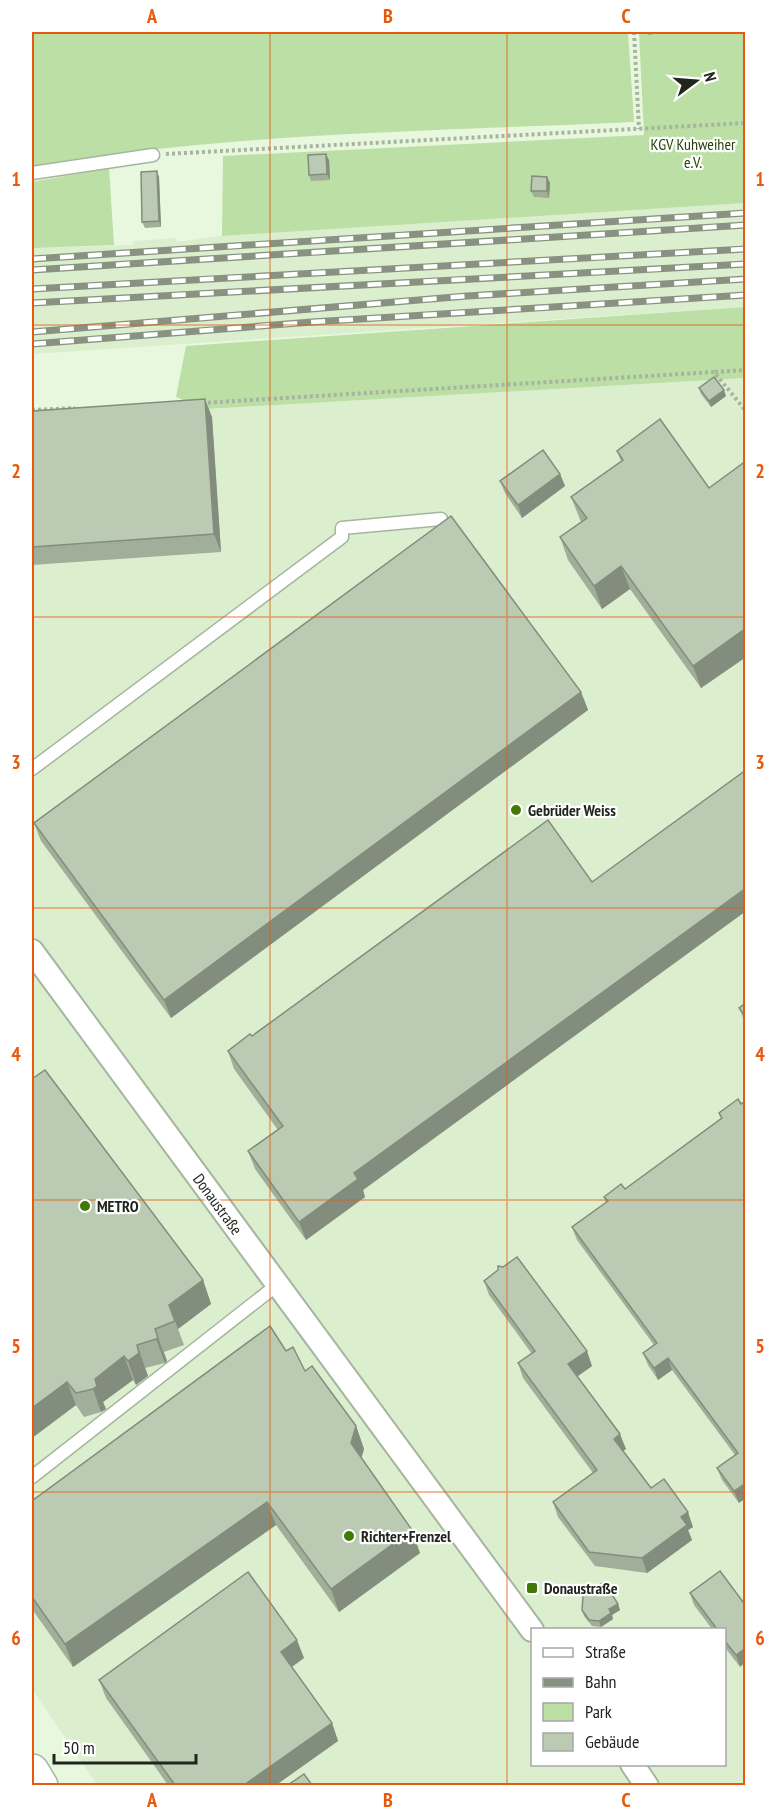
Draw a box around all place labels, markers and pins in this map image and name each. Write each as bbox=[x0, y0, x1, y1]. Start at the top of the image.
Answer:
place label: Gebrüder Weiss bbox=[528, 800, 616, 820]
marker: Gebrüder Weiss bbox=[509, 803, 523, 817]
place label: METRO bbox=[97, 1196, 139, 1216]
marker: METRO bbox=[78, 1199, 92, 1213]
place label: Richter+Frenzel bbox=[361, 1526, 451, 1546]
marker: Richter+Frenzel bbox=[342, 1529, 356, 1543]
place label: Donaustraße bbox=[544, 1578, 618, 1598]
marker: Donaustraße bbox=[525, 1581, 539, 1595]

